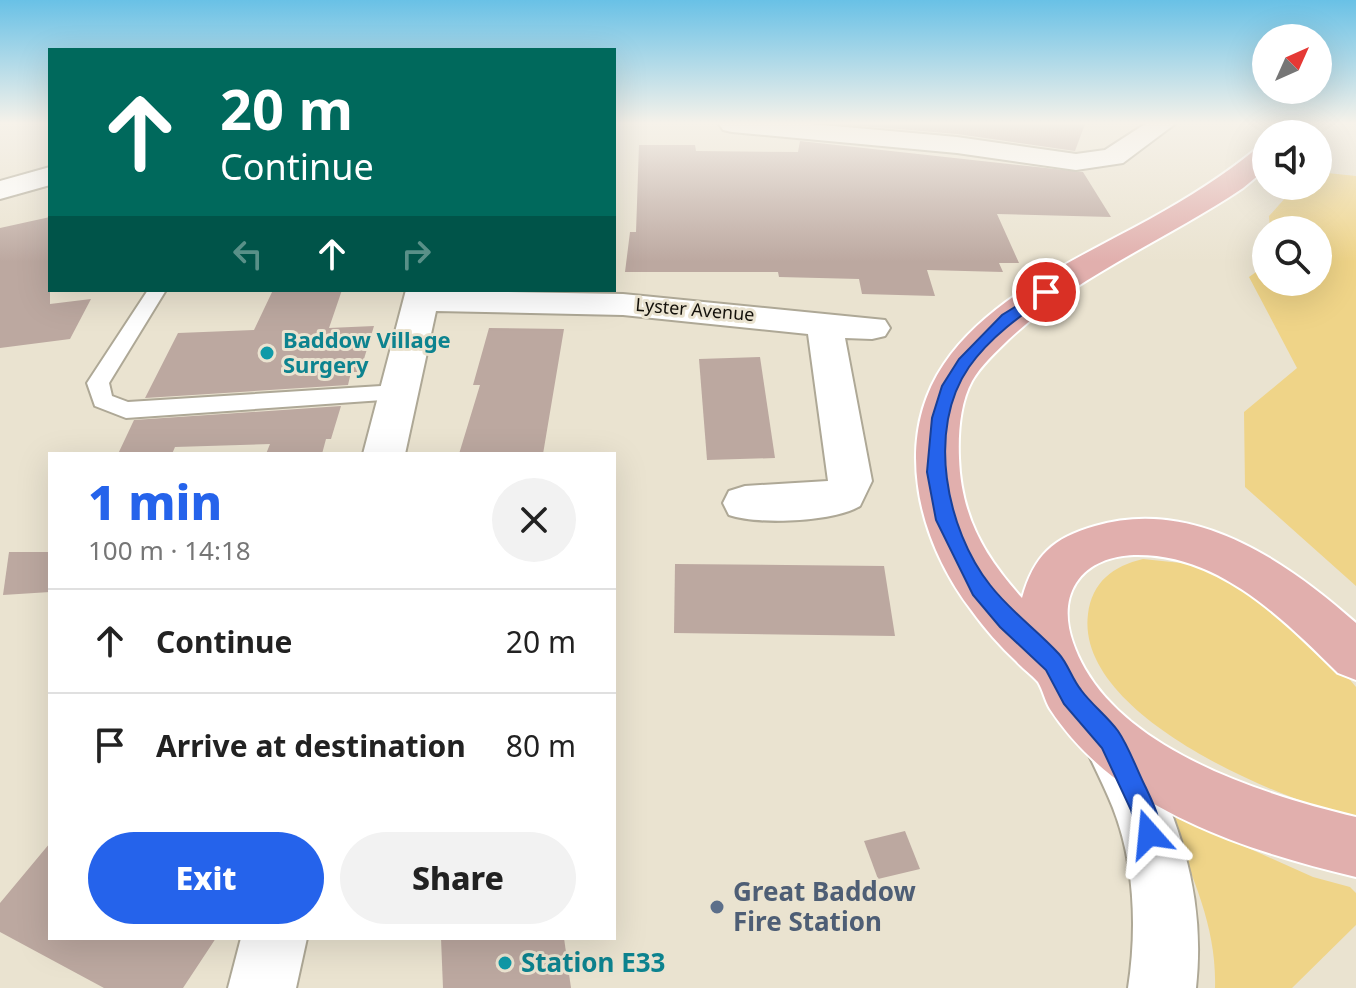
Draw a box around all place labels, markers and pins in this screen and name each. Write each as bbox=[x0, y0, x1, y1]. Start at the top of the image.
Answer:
pin bbox=[1012, 258, 1080, 326]
place label: Baddow Village Surgery bbox=[283, 324, 451, 379]
marker: Baddow Village Surgery bbox=[258, 344, 276, 362]
place label: Great Baddow Fire Station bbox=[733, 873, 916, 939]
marker: Great Baddow Fire Station bbox=[708, 898, 726, 916]
place label: Station E33 bbox=[521, 944, 665, 980]
marker: Station E33 bbox=[496, 954, 514, 972]

